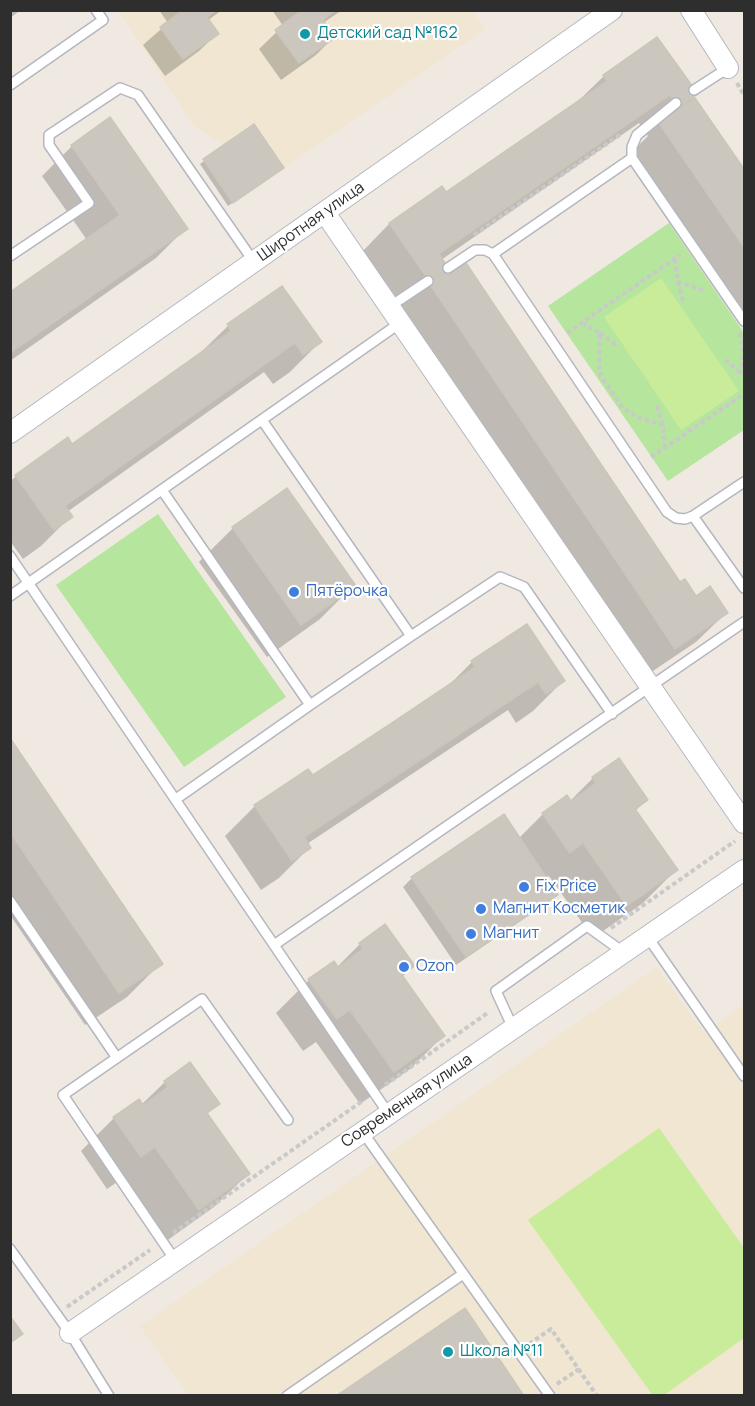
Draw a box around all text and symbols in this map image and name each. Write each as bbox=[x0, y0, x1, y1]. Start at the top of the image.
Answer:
place label: Детский сад №162 bbox=[317, 24, 458, 44]
marker: Детский сад №162 bbox=[298, 27, 312, 41]
street label: Широтная улица bbox=[254, 178, 368, 266]
place label: Пятёрочка bbox=[306, 582, 388, 602]
marker: Пятёрочка bbox=[287, 585, 301, 599]
place label: Fix Price bbox=[536, 877, 597, 897]
marker: Fix Price bbox=[517, 880, 531, 894]
place label: Магнит Косметик bbox=[493, 899, 625, 919]
marker: Магнит Косметик bbox=[474, 902, 488, 916]
place label: Магнит bbox=[483, 924, 539, 944]
marker: Магнит bbox=[464, 927, 478, 941]
place label: Ozon bbox=[416, 957, 454, 977]
marker: Ozon bbox=[397, 960, 411, 974]
street label: Современная улица bbox=[338, 1050, 476, 1152]
place label: Школа №11 bbox=[460, 1342, 543, 1362]
marker: Школа №11 bbox=[441, 1345, 455, 1359]

